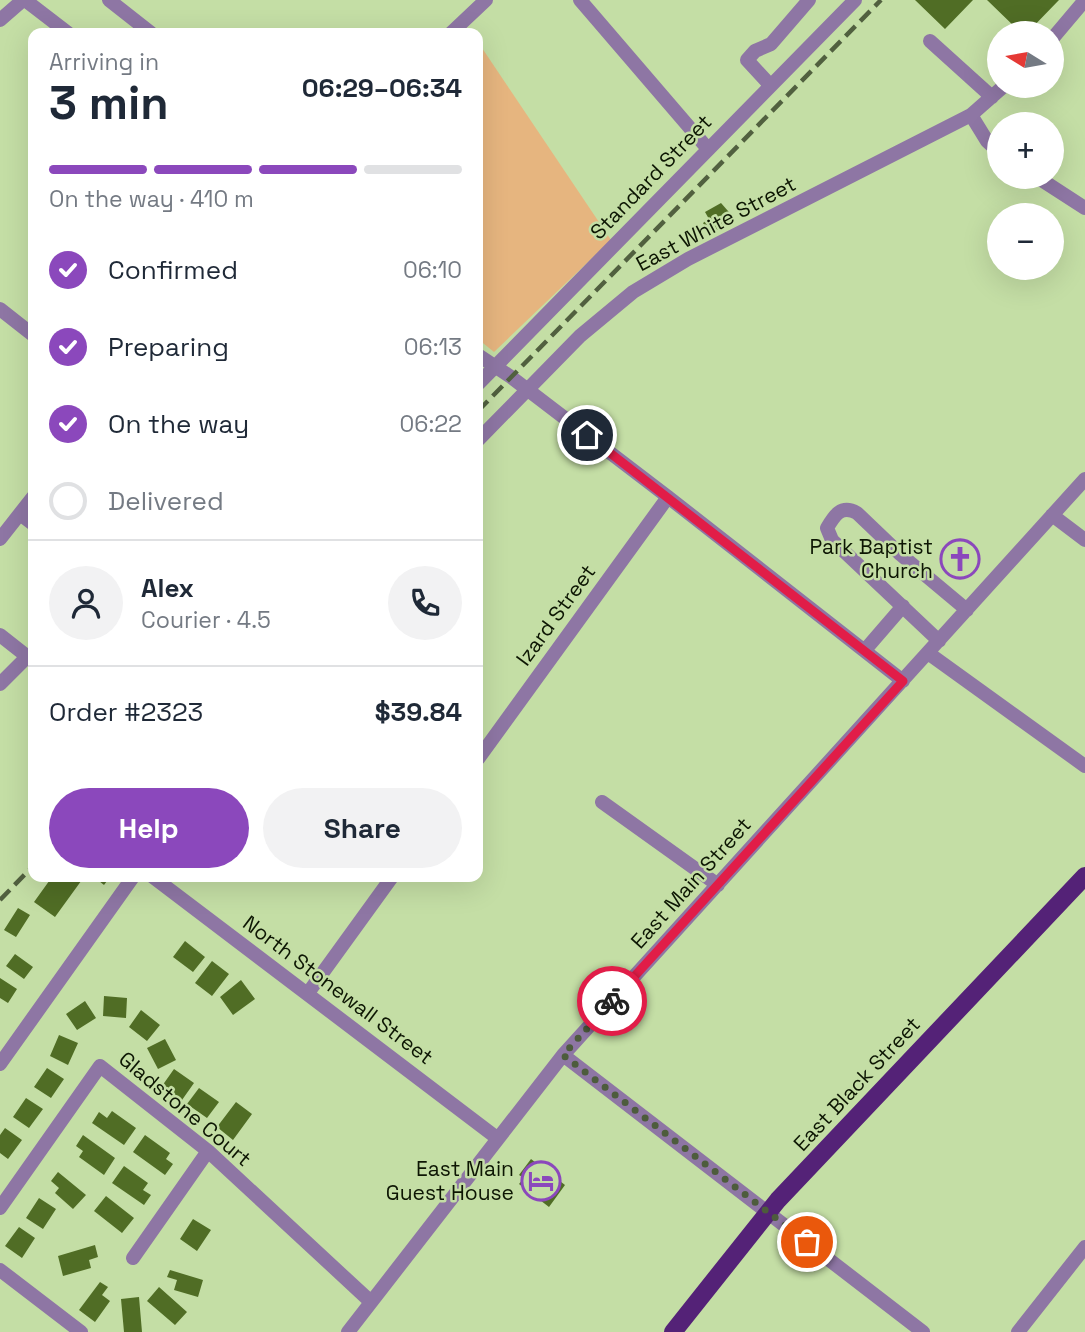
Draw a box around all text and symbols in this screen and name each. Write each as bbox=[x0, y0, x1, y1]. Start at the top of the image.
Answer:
north arrow bbox=[987, 21, 1064, 98]
map controls bbox=[987, 21, 1064, 280]
text: Arriving in bbox=[49, 47, 159, 77]
text: 06:29–06:34 bbox=[302, 71, 462, 105]
text: 3 min bbox=[49, 74, 169, 132]
street label: Standard Street bbox=[584, 108, 717, 245]
button: + bbox=[987, 112, 1064, 189]
street label: East White Street bbox=[631, 170, 800, 277]
text: On the way · 410 m bbox=[49, 184, 254, 214]
button: − bbox=[987, 203, 1064, 280]
icon: check bbox=[49, 251, 87, 289]
text: Confirmed bbox=[108, 253, 238, 287]
text: 06:10 bbox=[403, 255, 462, 285]
icon: check bbox=[49, 328, 87, 366]
text: Preparing bbox=[108, 330, 229, 364]
text: 06:13 bbox=[404, 332, 462, 362]
icon: check bbox=[49, 405, 87, 443]
pin bbox=[557, 405, 617, 465]
text: On the way bbox=[108, 407, 249, 441]
text: 06:22 bbox=[400, 409, 462, 439]
icon: home bbox=[568, 416, 606, 454]
text: Delivered bbox=[108, 484, 224, 518]
place label: Park Baptist Church bbox=[810, 533, 933, 584]
church icon: Park Baptist Church bbox=[939, 538, 981, 580]
street label: Izard Street bbox=[510, 559, 601, 671]
button: person bbox=[49, 566, 123, 640]
button: phone bbox=[388, 566, 462, 640]
text: Alex bbox=[141, 571, 194, 605]
text: Courier · 4.5 bbox=[141, 605, 271, 635]
text: Order #2323 bbox=[49, 695, 203, 729]
text: $39.84 bbox=[375, 695, 462, 729]
button: Help bbox=[49, 788, 249, 868]
button: Share bbox=[263, 788, 462, 868]
street label: East Main Street bbox=[625, 811, 757, 954]
street label: North Stonewall Street bbox=[238, 909, 439, 1070]
courier bbox=[577, 966, 647, 1036]
icon: bike bbox=[593, 982, 631, 1020]
street label: East Black Street bbox=[787, 1011, 926, 1156]
street label: Gladstone Court bbox=[113, 1045, 257, 1172]
place label: East Main Guest House bbox=[386, 1155, 514, 1206]
hotel icon: East Main Guest House bbox=[520, 1160, 562, 1202]
pin bbox=[777, 1212, 837, 1272]
icon: bag bbox=[788, 1223, 826, 1261]

